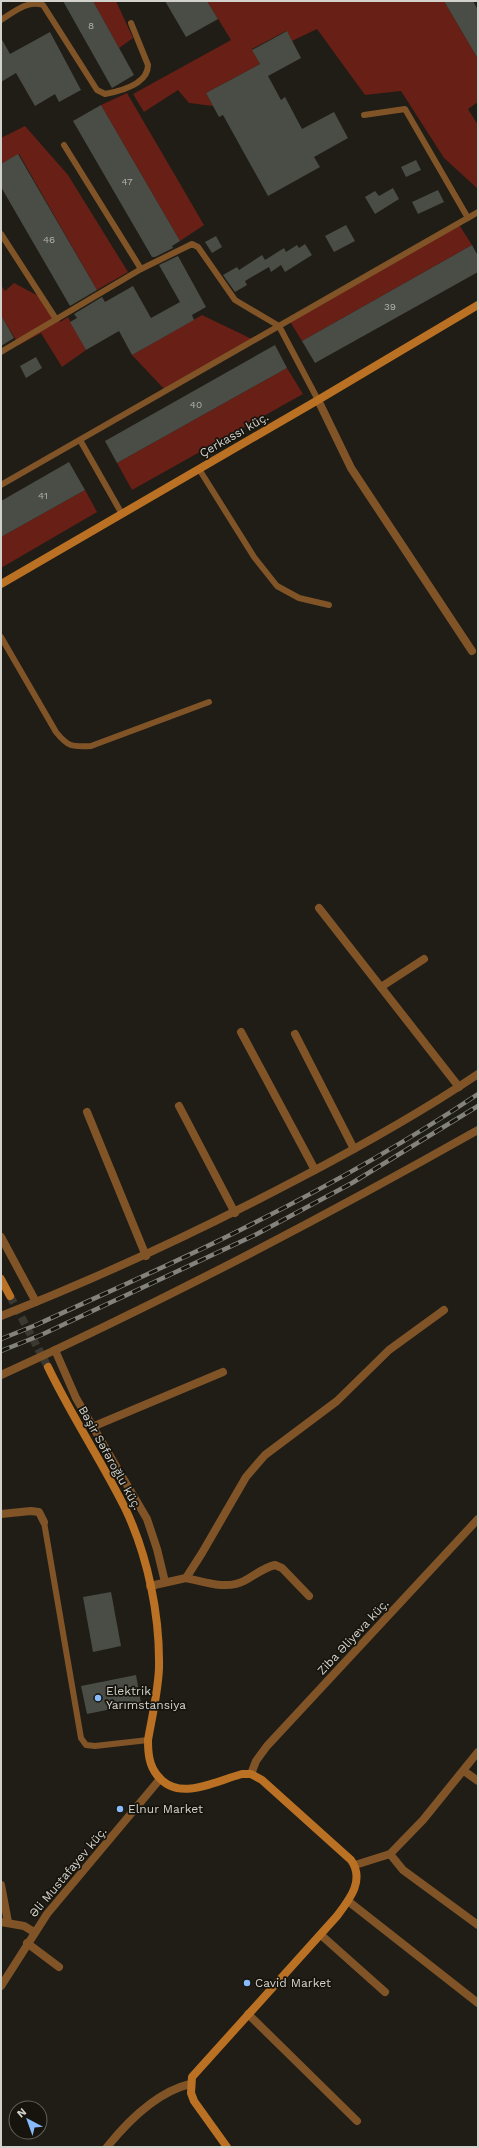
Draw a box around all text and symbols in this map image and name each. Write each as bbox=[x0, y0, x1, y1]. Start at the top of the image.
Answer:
house number: 8 bbox=[88, 20, 94, 31]
house number: 47 bbox=[121, 176, 133, 187]
house number: 46 bbox=[43, 234, 55, 245]
house number: 39 bbox=[384, 301, 396, 312]
house number: 40 bbox=[190, 399, 202, 410]
street label: Çerkassı küç. bbox=[197, 410, 271, 460]
house number: 41 bbox=[38, 490, 48, 501]
street label: Bəşir Səfəroğlu küç. bbox=[76, 1404, 144, 1512]
street label: Ziba Əliyeva küç. bbox=[314, 1596, 392, 1678]
place label: Elektrik Yarımstansiya bbox=[106, 1684, 186, 1712]
marker: Elektrik Yarımstansiya bbox=[93, 1693, 103, 1703]
place label: Elnur Market bbox=[128, 1802, 203, 1816]
marker: Elnur Market bbox=[115, 1804, 125, 1814]
street label: Əli Mustafayev küç. bbox=[26, 1824, 110, 1920]
place label: Cavid Market bbox=[255, 1976, 331, 1990]
marker: Cavid Market bbox=[242, 1978, 252, 1988]
north arrow bbox=[8, 2100, 48, 2140]
text: N bbox=[14, 2105, 29, 2120]

